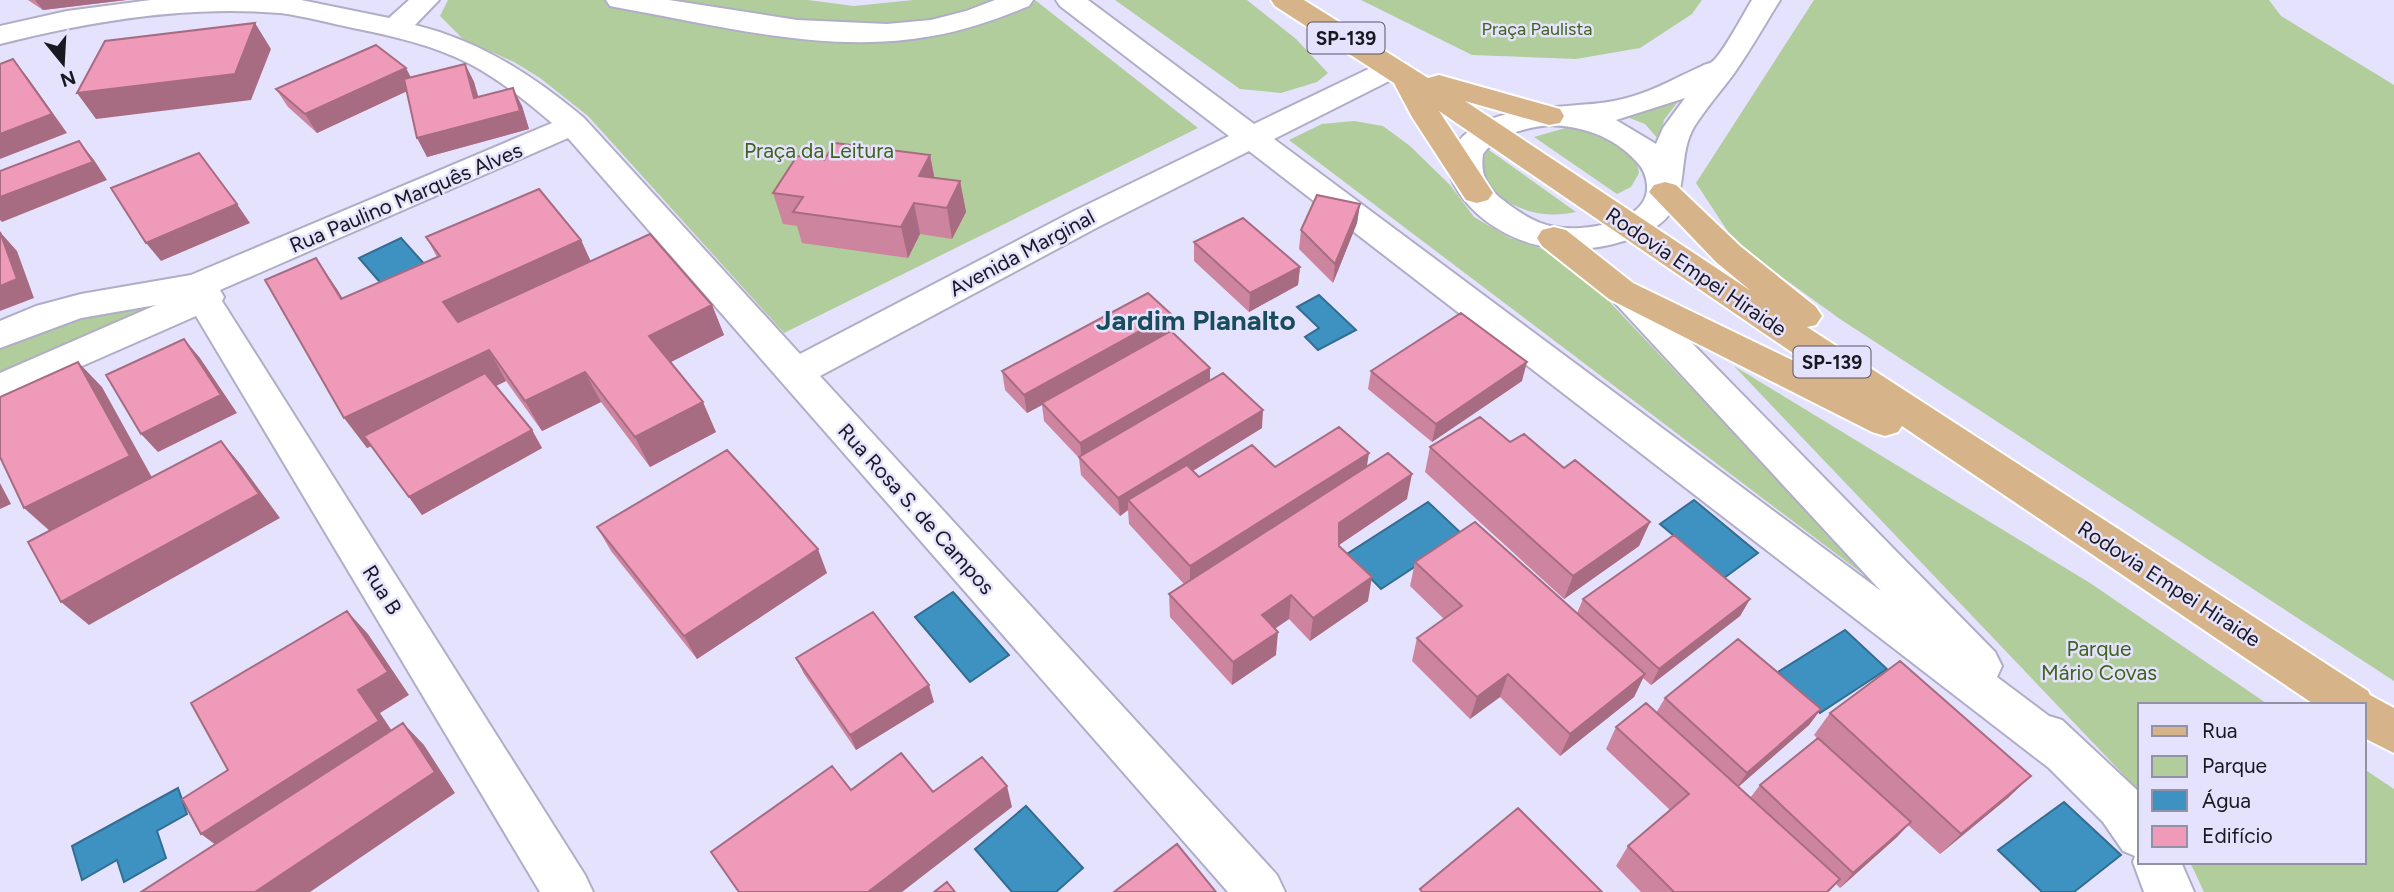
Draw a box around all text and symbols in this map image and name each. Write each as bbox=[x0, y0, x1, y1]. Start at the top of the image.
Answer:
park label: Praça Paulista bbox=[1482, 18, 1592, 40]
road number: SP-139 bbox=[1308, 22, 1384, 54]
north arrow bbox=[28, 28, 98, 98]
text: N bbox=[58, 65, 79, 92]
street label: Rua Paulino Marquês Alves bbox=[286, 137, 526, 258]
park label: Praça da Leitura bbox=[744, 138, 894, 163]
street label: Rodovia Empei Hiraide bbox=[1601, 202, 1791, 341]
street label: Avenida Marginal bbox=[945, 204, 1099, 301]
district label: Jardim Planalto bbox=[1096, 303, 1296, 337]
road number: SP-139 bbox=[1794, 346, 1870, 378]
street label: Rua Rosa S. de Campos bbox=[833, 418, 1000, 599]
street label: Rodovia Empei Hiraide bbox=[2073, 515, 2265, 652]
street label: Rua B bbox=[358, 560, 407, 619]
park label: Parque Mário Covas bbox=[2041, 636, 2157, 685]
legend bbox=[2138, 703, 2366, 864]
text: Rua bbox=[2202, 718, 2238, 743]
text: Parque bbox=[2202, 753, 2267, 778]
text: Água bbox=[2202, 788, 2251, 813]
text: Edifício bbox=[2202, 823, 2273, 848]

